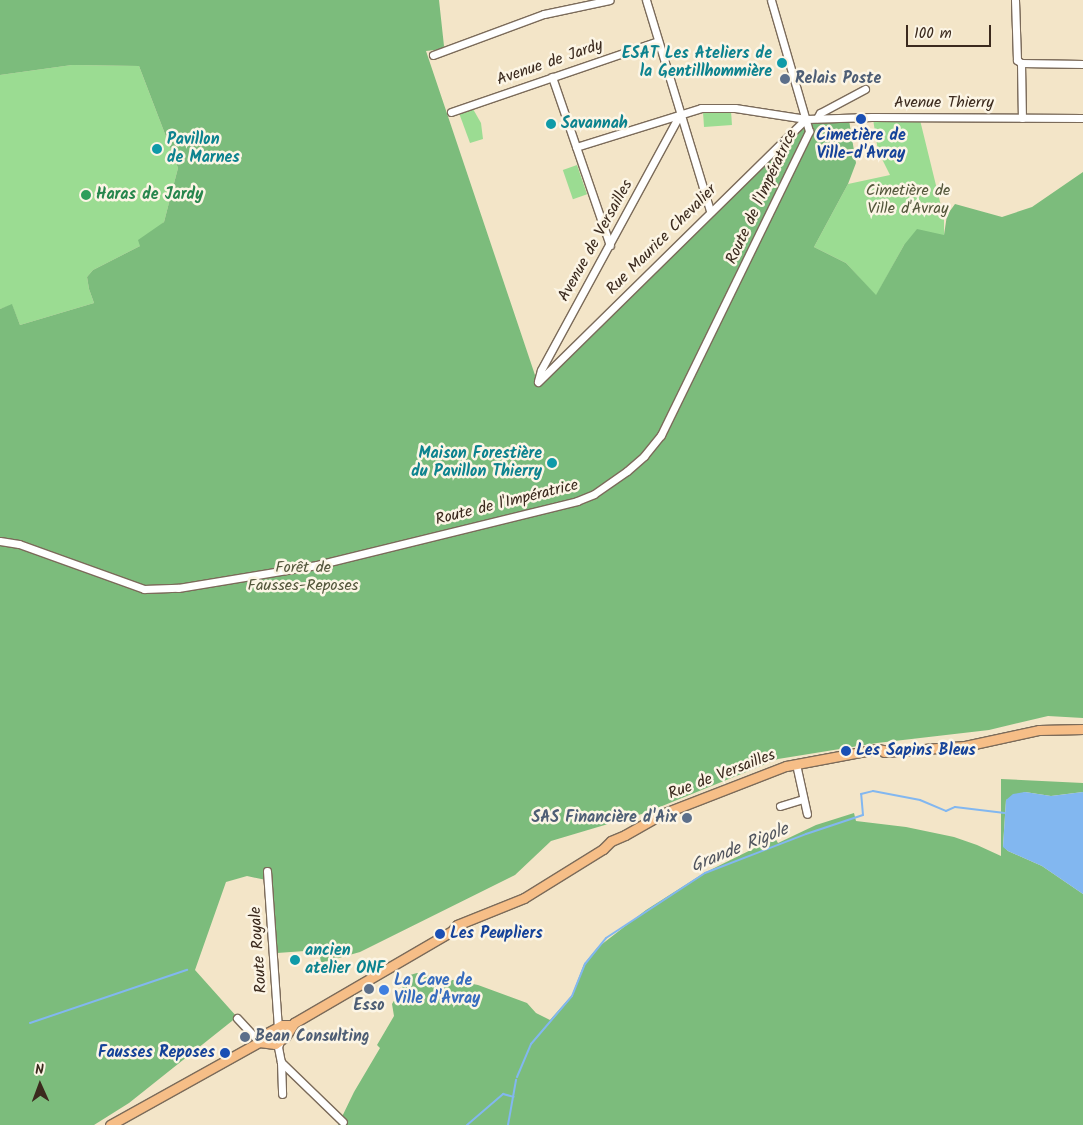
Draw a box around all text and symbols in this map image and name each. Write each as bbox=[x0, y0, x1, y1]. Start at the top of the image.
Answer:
scale bar bbox=[908, 15, 993, 47]
text: 100 m bbox=[914, 22, 952, 46]
street label: Avenue de Jardy bbox=[494, 36, 606, 90]
place label: ESAT Les Ateliers de la Gentillhommière bbox=[622, 44, 772, 82]
marker: ESAT Les Ateliers de la Gentillhommière bbox=[776, 57, 788, 69]
place label: Relais Poste bbox=[795, 69, 881, 89]
marker: Relais Poste bbox=[779, 73, 791, 85]
street label: Avenue Thierry bbox=[894, 93, 994, 113]
marker: Cimetière de Ville-d'Avray bbox=[855, 113, 867, 125]
place label: Savannah bbox=[561, 114, 628, 134]
marker: Savannah bbox=[545, 118, 557, 130]
street label: Route de l'Impératrice bbox=[722, 126, 802, 268]
place label: Cimetière de Ville-d'Avray bbox=[816, 126, 906, 164]
place label: Pavillon de Marnes bbox=[167, 130, 240, 168]
marker: Pavillon de Marnes bbox=[151, 143, 163, 155]
street label: Avenue de Versailles bbox=[555, 177, 637, 305]
street label: Rue Maurice Chevalier bbox=[603, 181, 721, 299]
park label: Cimetière de Ville d'Avray bbox=[866, 181, 950, 219]
place label: Haras de Jardy bbox=[96, 185, 203, 205]
marker: Haras de Jardy bbox=[80, 189, 92, 201]
place label: Maison Forestière du Pavillon Thierry bbox=[411, 444, 542, 482]
marker: Maison Forestière du Pavillon Thierry bbox=[546, 457, 558, 469]
street label: Route de l'Impératrice bbox=[434, 476, 580, 530]
park label: Forêt de Fausses-Reposes bbox=[248, 558, 358, 596]
place label: Les Sapins Bleus bbox=[856, 741, 976, 761]
marker: Les Sapins Bleus bbox=[840, 745, 852, 757]
street label: Rue de Versailles bbox=[666, 746, 778, 804]
place label: SAS Financière d'Aix bbox=[531, 808, 677, 828]
marker: SAS Financière d'Aix bbox=[681, 812, 693, 824]
water label: Grande Rigole bbox=[688, 820, 792, 878]
street label: Route Royale bbox=[246, 906, 272, 994]
place label: Les Peupliers bbox=[450, 924, 543, 944]
marker: Les Peupliers bbox=[434, 928, 446, 940]
place label: ancien atelier ONF bbox=[305, 941, 385, 979]
marker: ancien atelier ONF bbox=[289, 954, 301, 966]
place label: La Cave de Ville d'Avray bbox=[394, 971, 480, 1009]
marker: Esso bbox=[363, 983, 375, 995]
marker: La Cave de Ville d'Avray bbox=[378, 984, 390, 996]
place label: Esso bbox=[353, 996, 385, 1016]
place label: Bean Consulting bbox=[255, 1027, 369, 1047]
marker: Bean Consulting bbox=[239, 1031, 251, 1043]
place label: Fausses Reposes bbox=[98, 1043, 215, 1063]
marker: Fausses Reposes bbox=[219, 1047, 231, 1059]
text: N bbox=[35, 1059, 44, 1081]
north arrow bbox=[15, 1060, 65, 1110]

